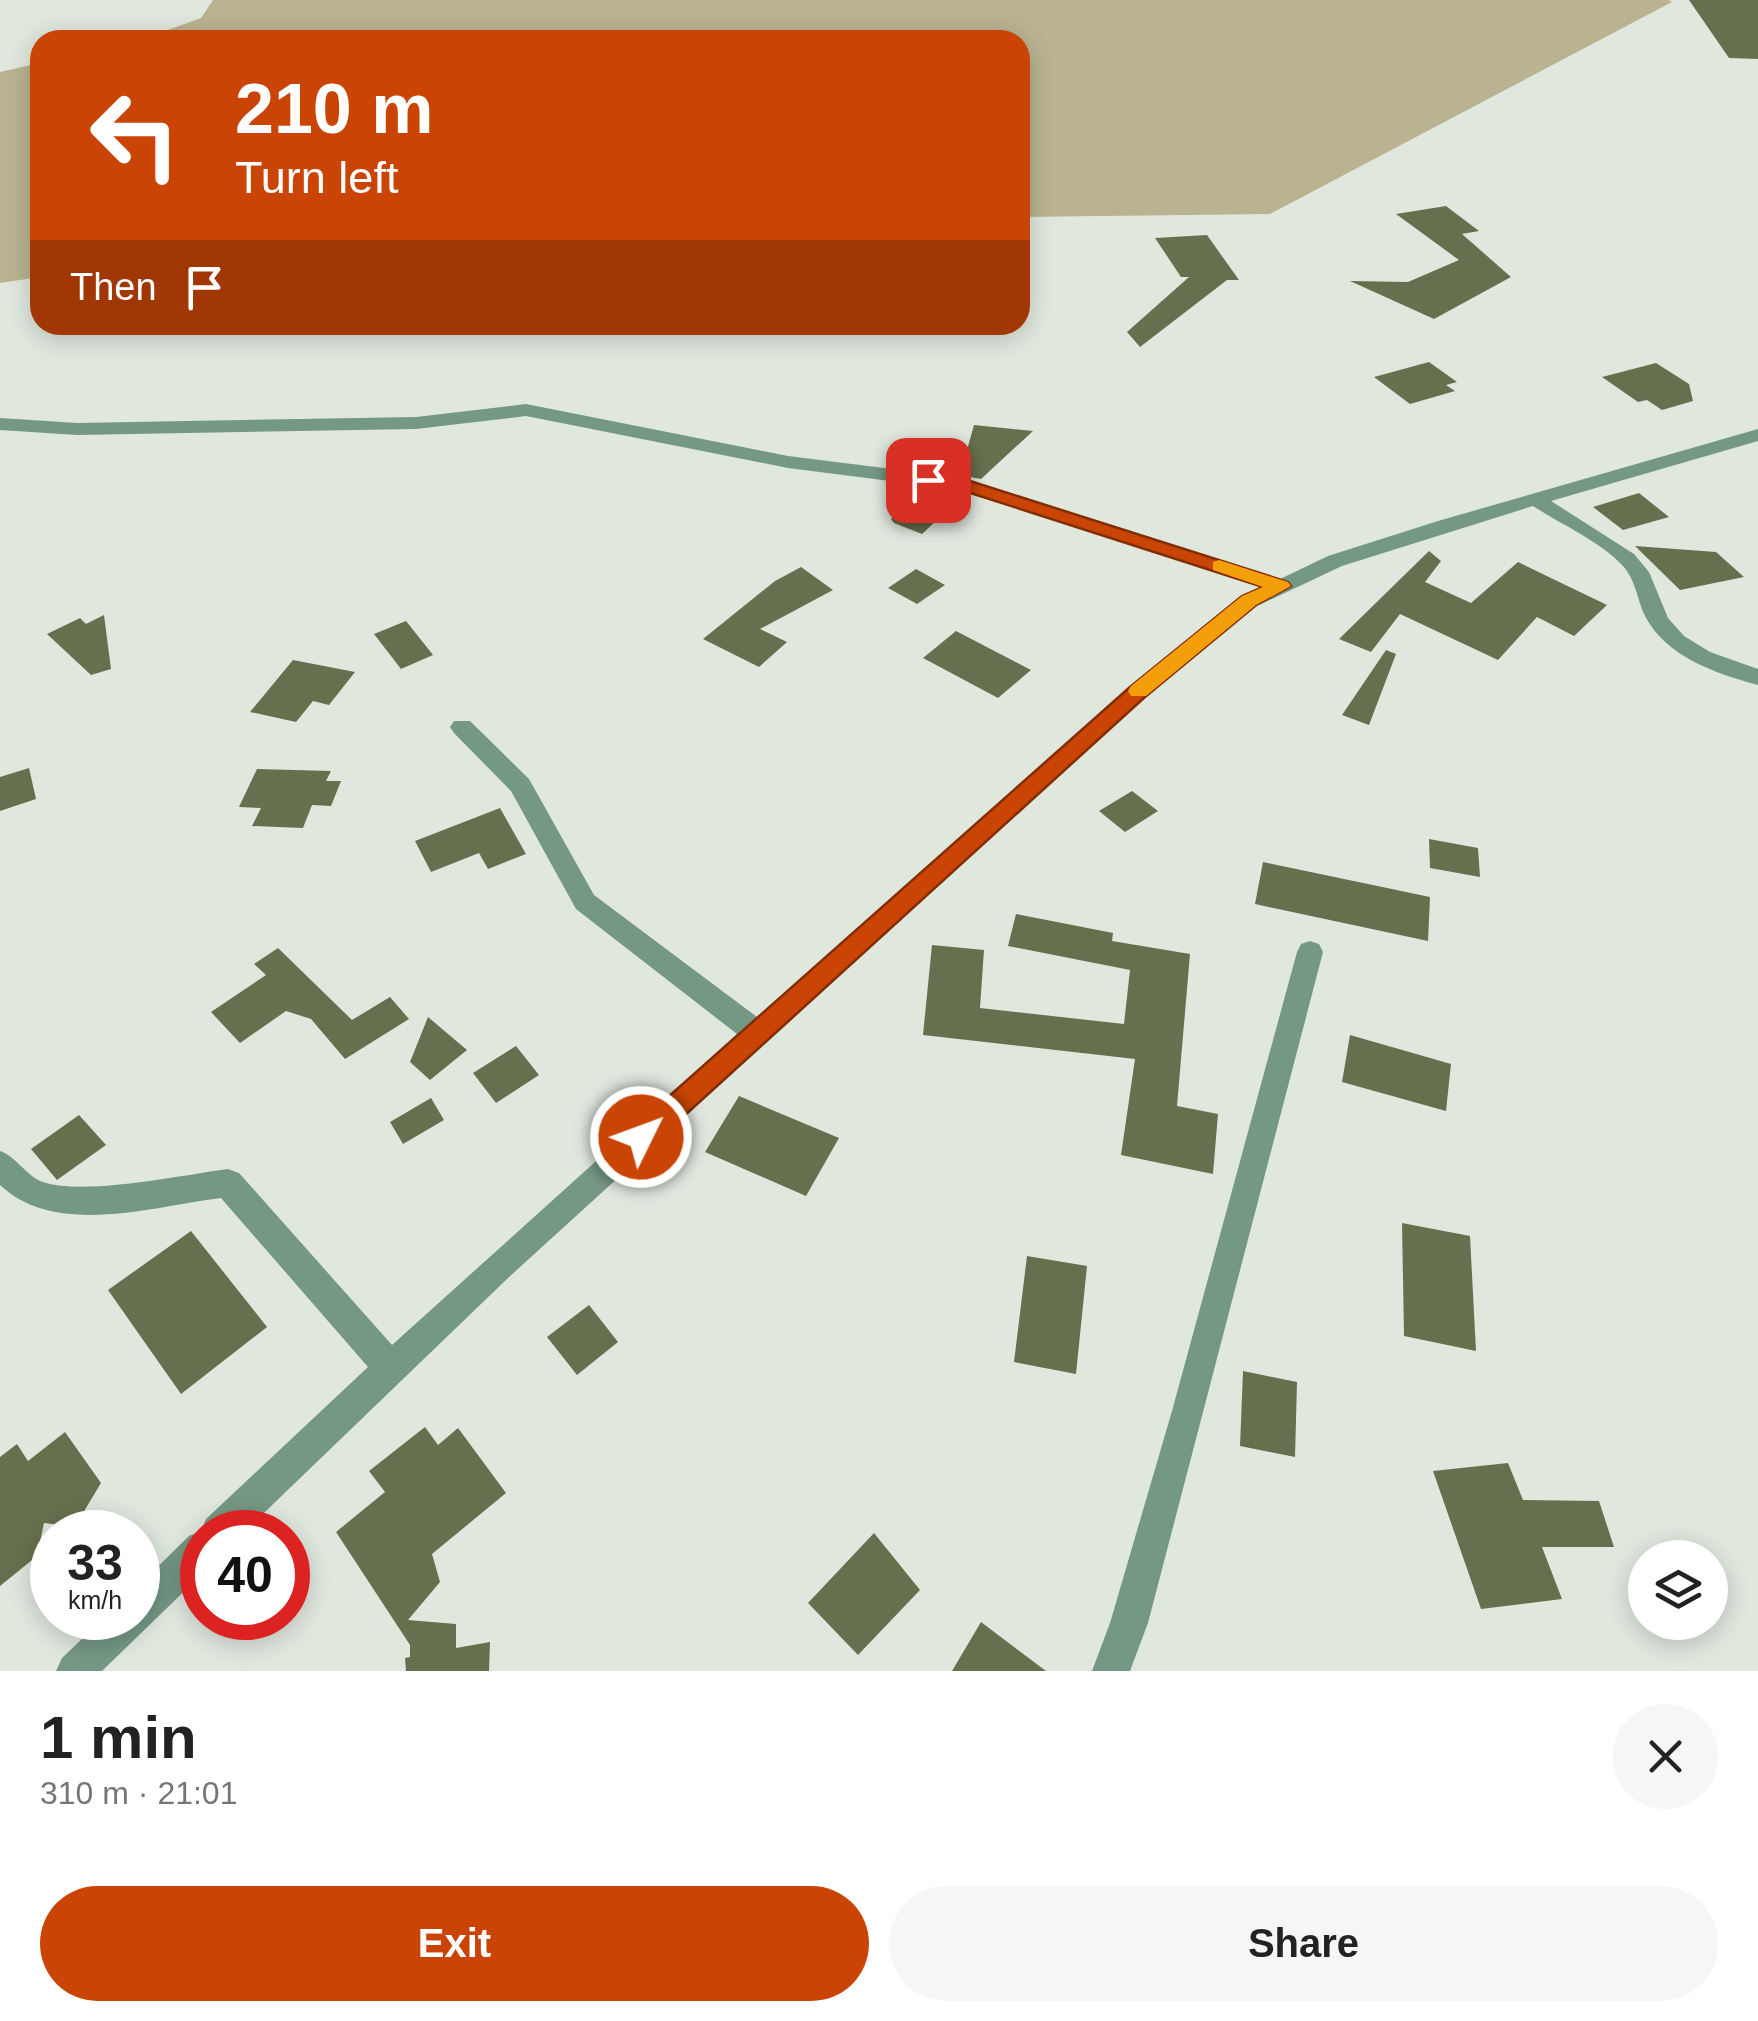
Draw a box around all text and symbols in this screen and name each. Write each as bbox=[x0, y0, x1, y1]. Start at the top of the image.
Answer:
icon: left bbox=[70, 70, 200, 200]
text: 210 m bbox=[235, 70, 433, 148]
text: Turn left bbox=[235, 152, 398, 203]
icon: arrive bbox=[177, 260, 232, 315]
text: Then bbox=[70, 266, 157, 308]
pin bbox=[886, 438, 971, 523]
icon: arrive bbox=[901, 453, 956, 508]
position arrow bbox=[589, 1085, 693, 1189]
speed limit sign: 40 bbox=[180, 1510, 310, 1640]
text: 33 bbox=[67, 1535, 123, 1591]
map controls bbox=[1628, 1540, 1728, 1640]
button: layers bbox=[1628, 1540, 1728, 1640]
text: km/h bbox=[68, 1586, 122, 1614]
text: 1 min bbox=[40, 1704, 197, 1771]
button: close bbox=[1613, 1704, 1718, 1809]
text: 310 m · 21:01 bbox=[40, 1775, 237, 1811]
button: Exit bbox=[40, 1886, 869, 2001]
button: Share bbox=[889, 1886, 1718, 2001]

